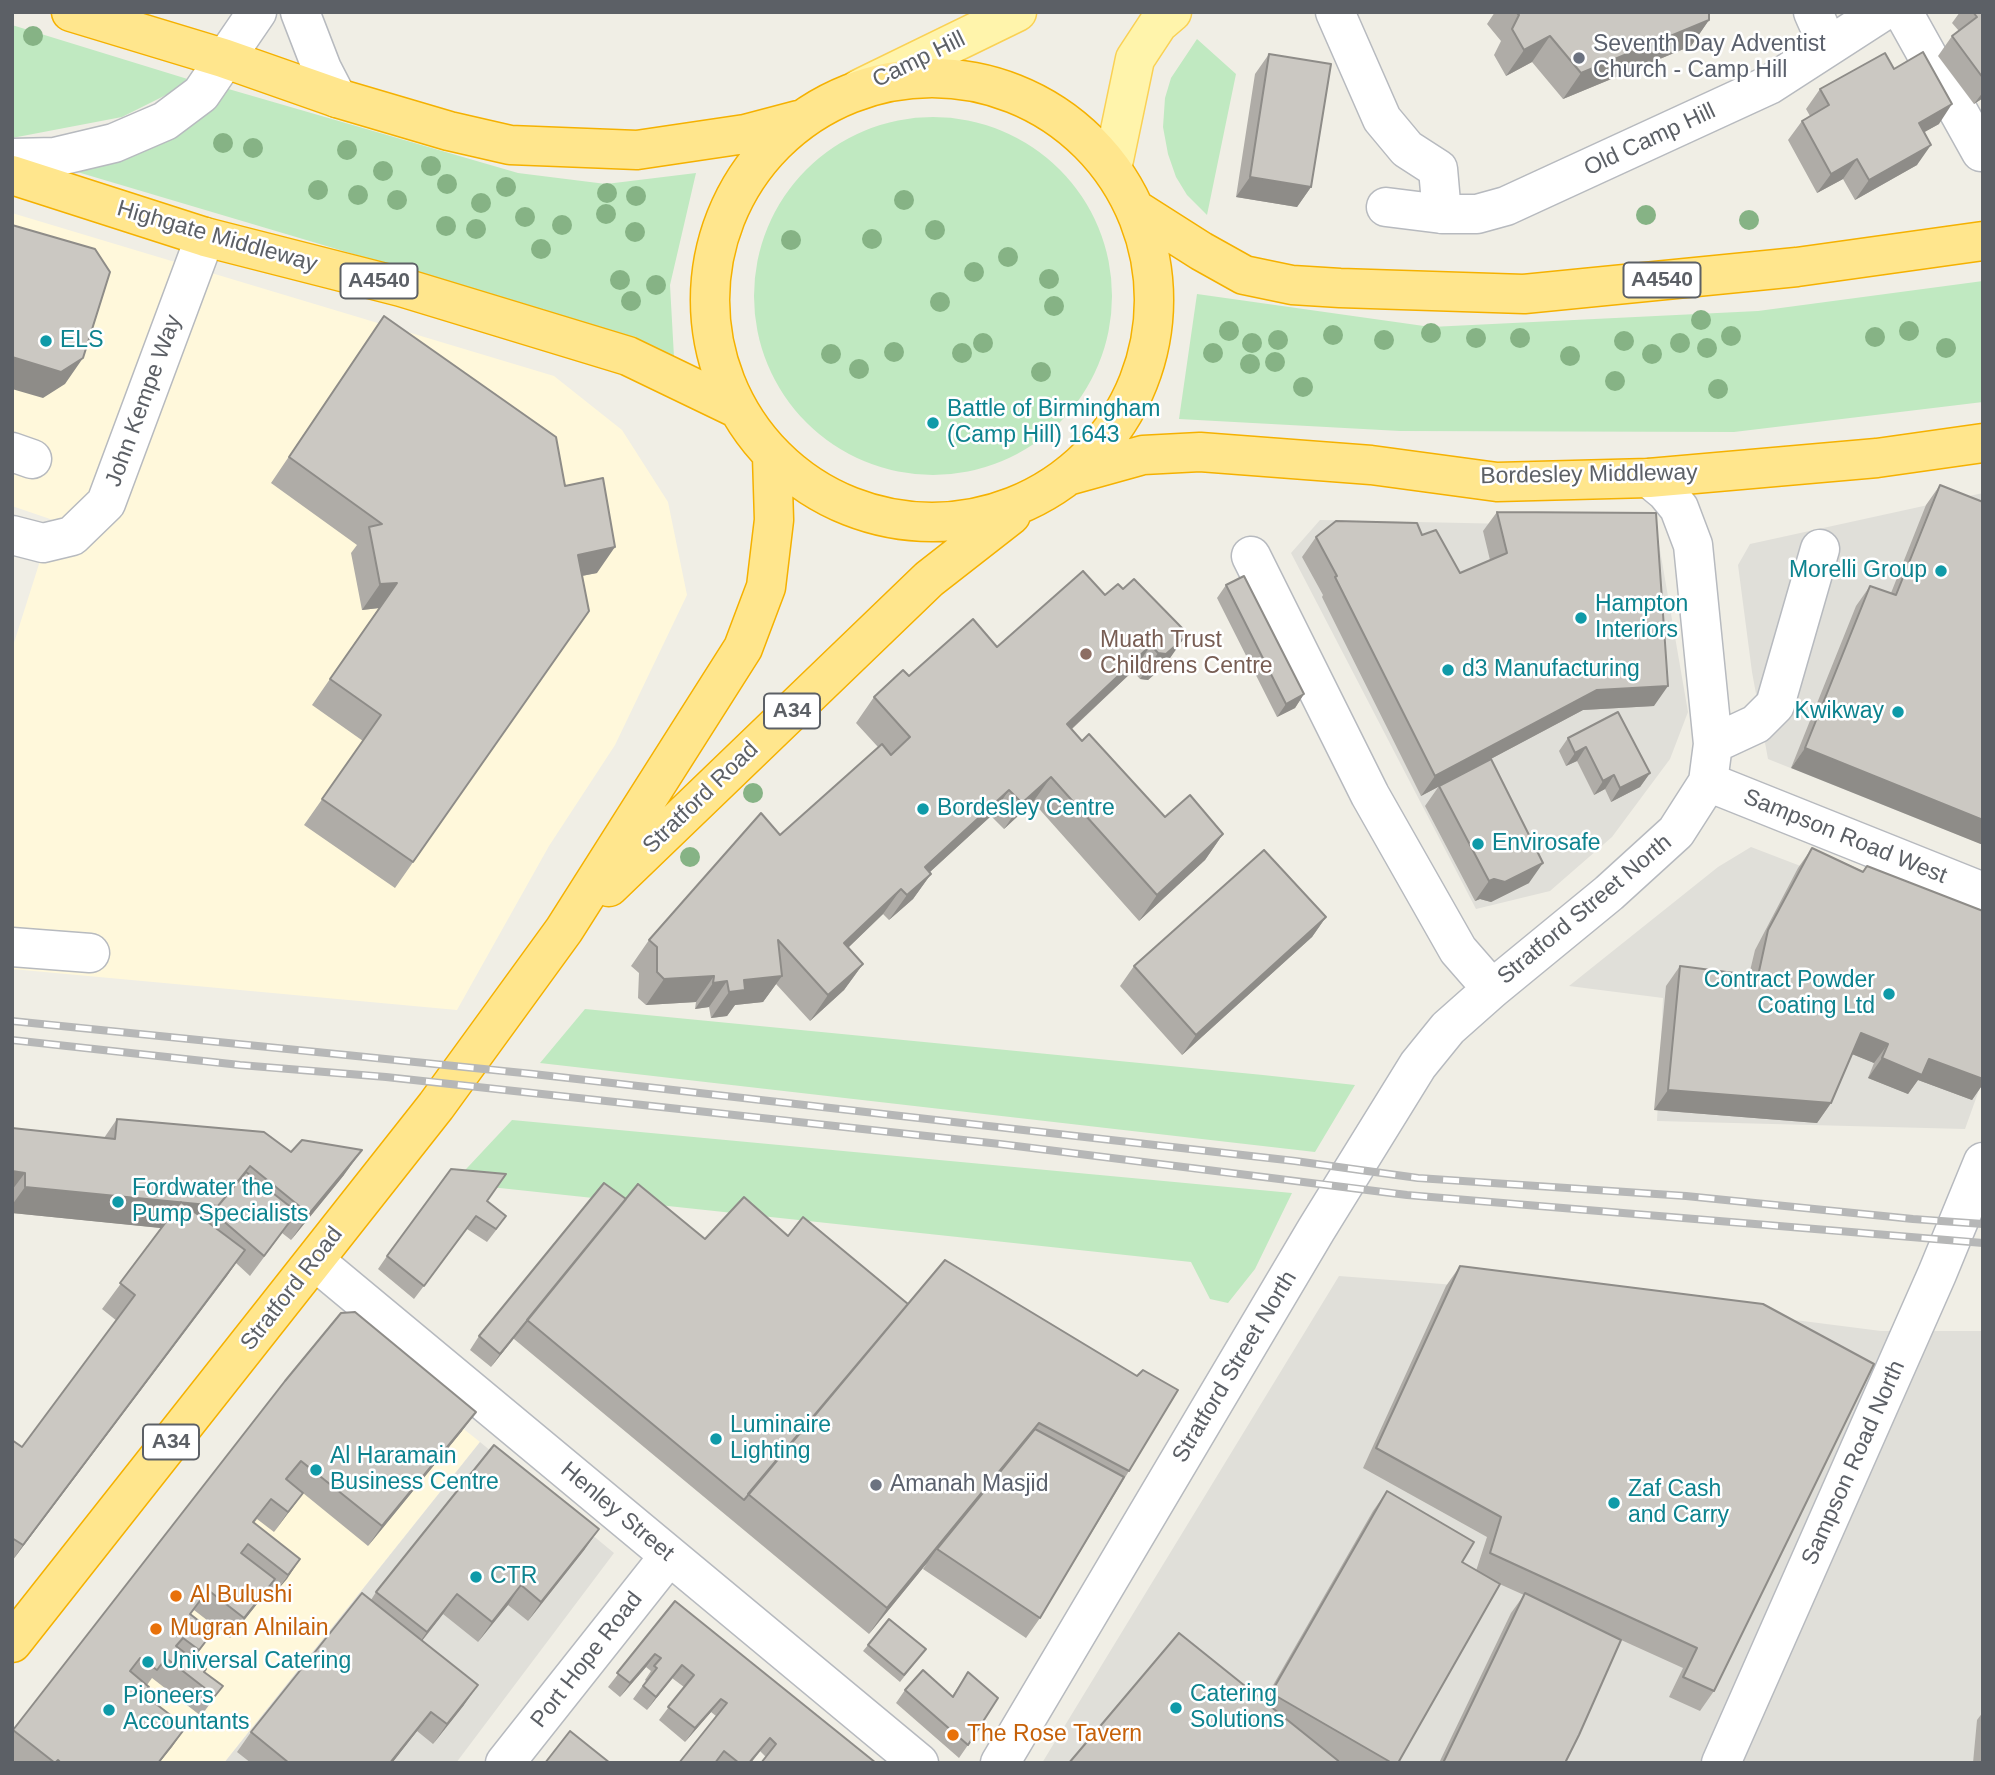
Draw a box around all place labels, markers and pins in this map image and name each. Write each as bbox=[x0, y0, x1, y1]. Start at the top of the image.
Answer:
place label: Seventh Day Adventist Church - Camp Hill bbox=[1593, 31, 1826, 85]
marker: Seventh Day Adventist Church - Camp Hill bbox=[1571, 50, 1587, 66]
place label: ELS bbox=[60, 327, 103, 355]
marker: ELS bbox=[38, 333, 54, 349]
place label: Battle of Birmingham (Camp Hill) 1643 bbox=[947, 396, 1160, 450]
marker: Battle of Birmingham (Camp Hill) 1643 bbox=[925, 415, 941, 431]
place label: Morelli Group bbox=[1789, 557, 1927, 585]
marker: Morelli Group bbox=[1933, 563, 1949, 579]
place label: Hampton Interiors bbox=[1595, 591, 1688, 645]
marker: Hampton Interiors bbox=[1573, 610, 1589, 626]
place label: Muath Trust Childrens Centre bbox=[1100, 627, 1273, 681]
marker: Muath Trust Childrens Centre bbox=[1078, 646, 1094, 662]
place label: d3 Manufacturing bbox=[1462, 656, 1640, 684]
marker: d3 Manufacturing bbox=[1440, 662, 1456, 678]
place label: Kwikway bbox=[1795, 698, 1884, 726]
marker: Kwikway bbox=[1890, 704, 1906, 720]
place label: Bordesley Centre bbox=[937, 795, 1115, 823]
marker: Bordesley Centre bbox=[915, 801, 931, 817]
place label: Envirosafe bbox=[1492, 830, 1601, 858]
marker: Envirosafe bbox=[1470, 836, 1486, 852]
place label: Contract Powder Coating Ltd bbox=[1704, 967, 1875, 1021]
marker: Contract Powder Coating Ltd bbox=[1881, 986, 1897, 1002]
place label: Fordwater the Pump Specialists bbox=[132, 1175, 308, 1229]
marker: Fordwater the Pump Specialists bbox=[110, 1194, 126, 1210]
place label: Luminaire Lighting bbox=[730, 1412, 831, 1466]
marker: Luminaire Lighting bbox=[708, 1431, 724, 1447]
place label: Al Haramain Business Centre bbox=[330, 1443, 499, 1497]
marker: Al Haramain Business Centre bbox=[308, 1462, 324, 1478]
place label: Amanah Masjid bbox=[890, 1471, 1049, 1499]
place label: Zaf Cash and Carry bbox=[1628, 1476, 1729, 1530]
marker: Amanah Masjid bbox=[868, 1477, 884, 1493]
marker: Zaf Cash and Carry bbox=[1606, 1495, 1622, 1511]
place label: CTR bbox=[490, 1563, 537, 1591]
marker: CTR bbox=[468, 1569, 484, 1585]
place label: Al Bulushi bbox=[190, 1582, 292, 1610]
marker: Al Bulushi bbox=[168, 1588, 184, 1604]
place label: Mugran Alnilain bbox=[170, 1615, 329, 1643]
marker: Mugran Alnilain bbox=[148, 1621, 164, 1637]
place label: Universal Catering bbox=[162, 1648, 351, 1676]
marker: Universal Catering bbox=[140, 1654, 156, 1670]
place label: Catering Solutions bbox=[1190, 1681, 1285, 1735]
place label: Pioneers Accountants bbox=[123, 1683, 250, 1737]
marker: Catering Solutions bbox=[1168, 1700, 1184, 1716]
marker: Pioneers Accountants bbox=[101, 1702, 117, 1718]
place label: The Rose Tavern bbox=[967, 1721, 1142, 1749]
marker: The Rose Tavern bbox=[945, 1727, 961, 1743]

